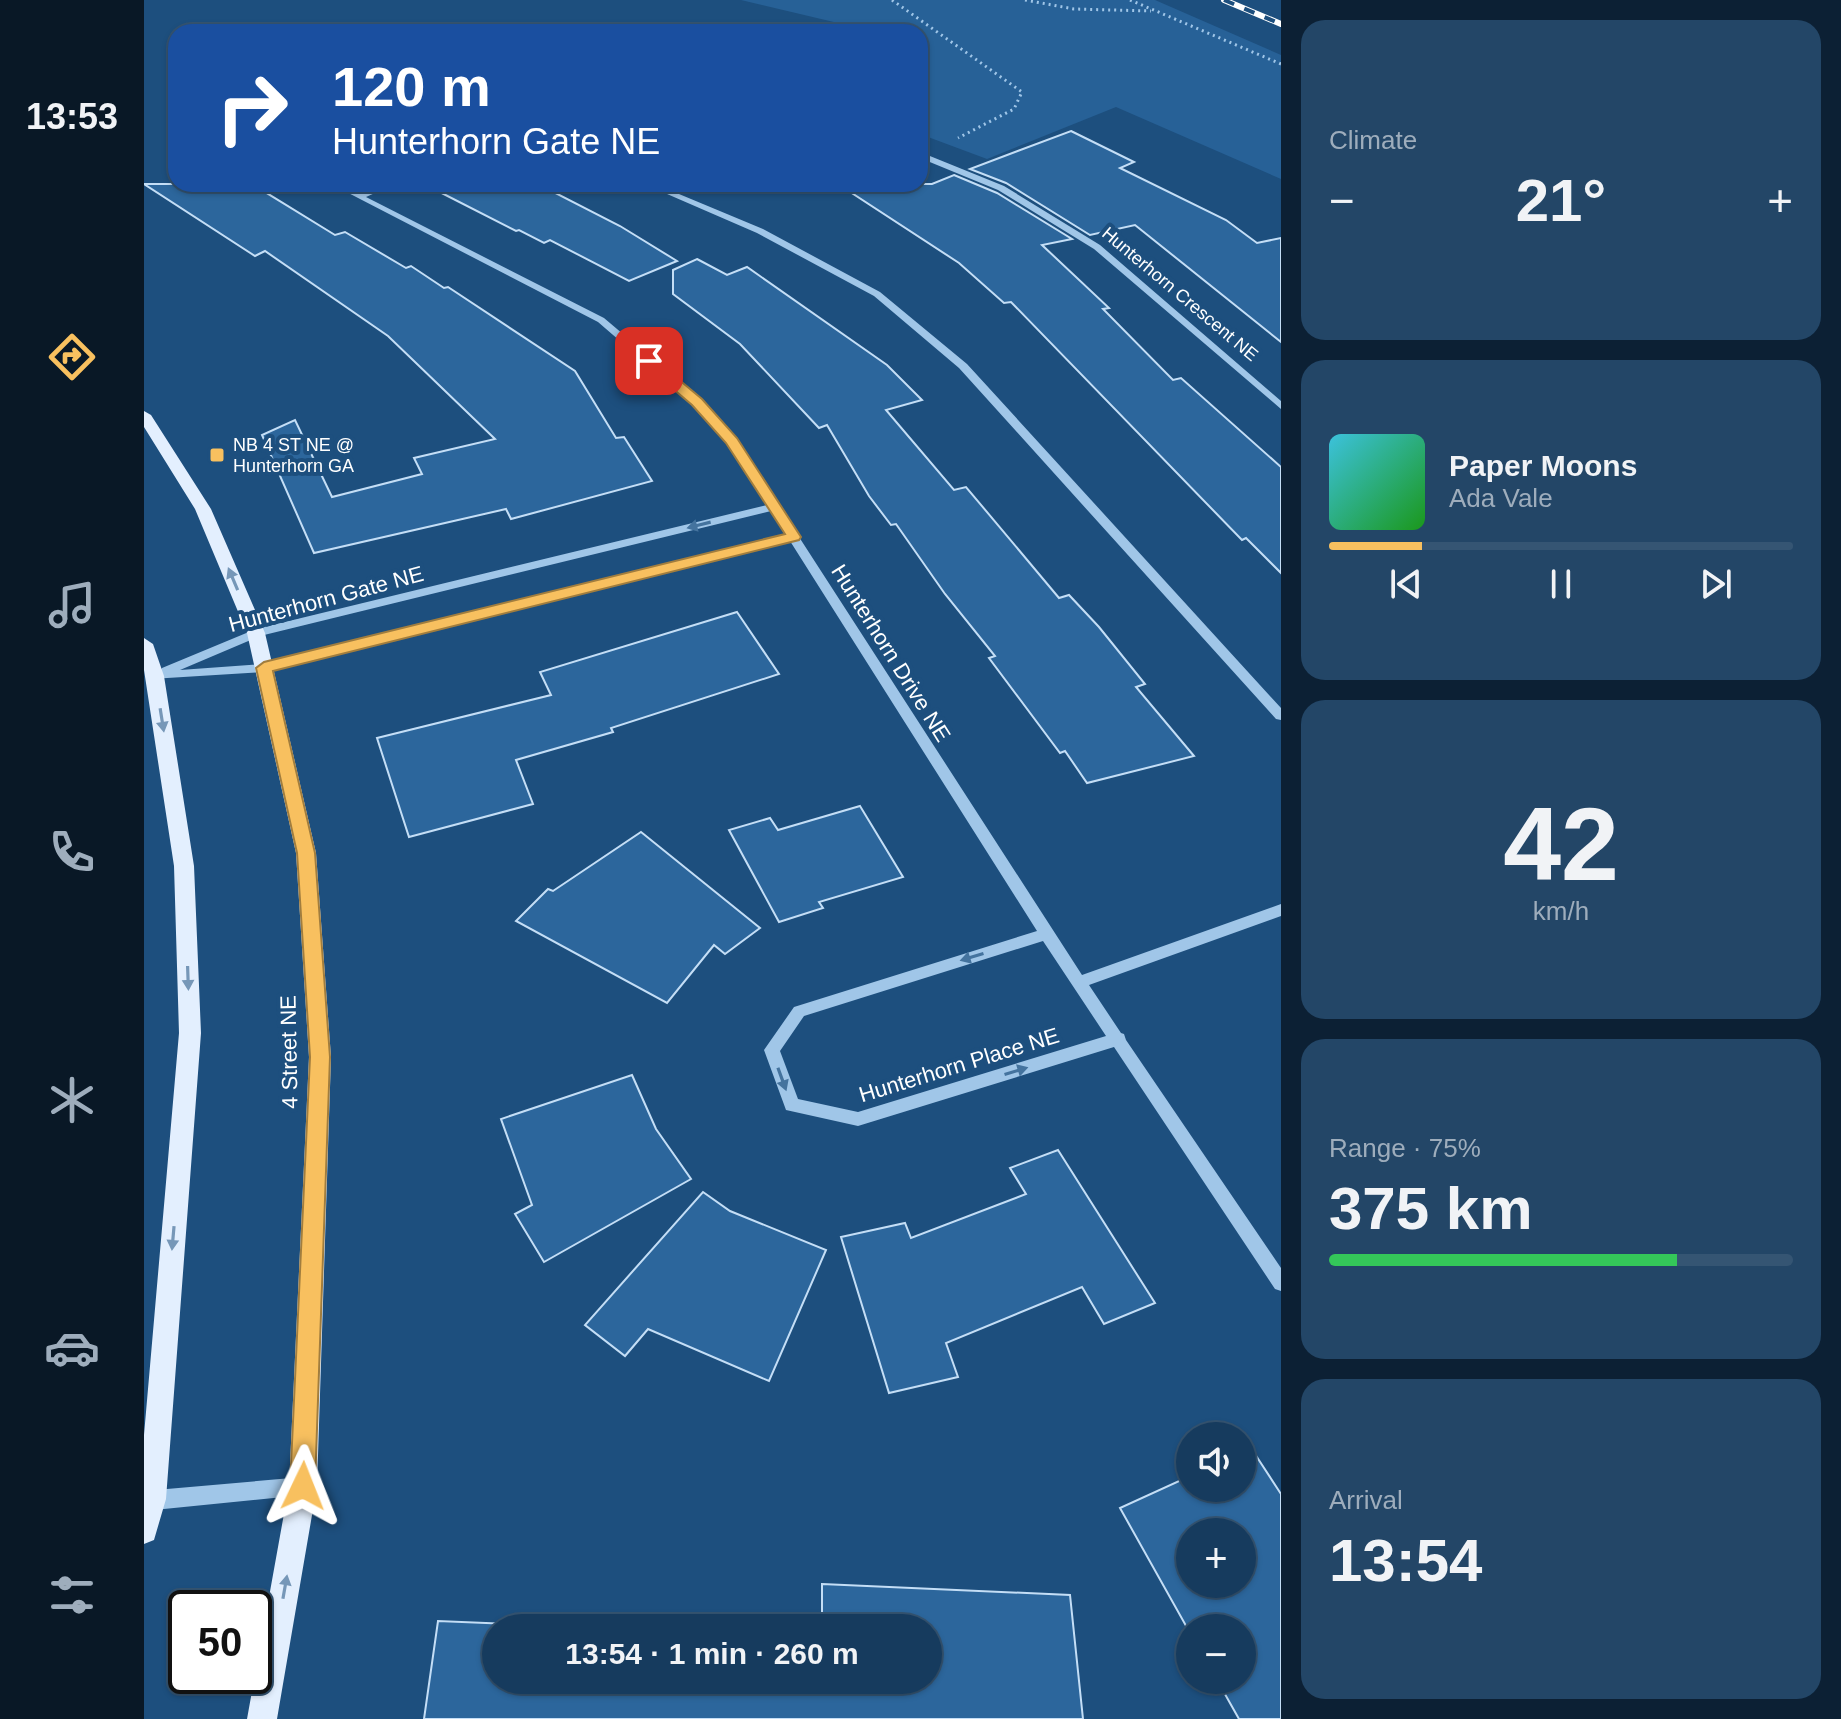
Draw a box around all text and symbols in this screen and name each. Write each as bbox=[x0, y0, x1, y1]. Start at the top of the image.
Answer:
text: 120 m bbox=[332, 55, 491, 118]
icon: right bbox=[200, 56, 304, 160]
text: 13:53 bbox=[26, 96, 118, 137]
text: Hunterhorn Gate NE bbox=[332, 121, 660, 162]
text: Climate bbox=[1329, 125, 1417, 155]
text: 21° bbox=[1516, 167, 1606, 234]
text: − bbox=[1329, 176, 1355, 225]
text: + bbox=[1767, 176, 1793, 225]
street label: Hunterhorn Crescent NE bbox=[1098, 223, 1262, 365]
pin bbox=[615, 327, 683, 395]
icon: directions bbox=[44, 329, 100, 385]
icon: arrive bbox=[627, 339, 671, 383]
place label: NB 4 ST NE @ Hunterhorn GA bbox=[233, 435, 354, 476]
marker: NB 4 ST NE @ Hunterhorn GA bbox=[208, 446, 226, 464]
text: Paper Moons bbox=[1449, 449, 1637, 482]
text: Ada Vale bbox=[1449, 483, 1553, 513]
one-way arrow bbox=[686, 520, 711, 532]
street label: Hunterhorn Drive NE bbox=[826, 560, 956, 746]
street label: Hunterhorn Gate NE bbox=[226, 561, 426, 637]
icon: previous bbox=[1384, 562, 1428, 606]
icon: pause bbox=[1539, 562, 1583, 606]
icon: next bbox=[1694, 562, 1738, 606]
one-way arrow bbox=[226, 567, 239, 591]
icon: music bbox=[44, 577, 100, 633]
one-way arrow bbox=[156, 708, 168, 733]
text: 42 bbox=[1503, 786, 1619, 902]
icon: phone bbox=[44, 824, 100, 880]
text: km/h bbox=[1533, 896, 1589, 926]
one-way arrow bbox=[960, 951, 984, 964]
one-way arrow bbox=[181, 966, 194, 991]
street label: 4 Street NE bbox=[276, 995, 302, 1109]
street label: Hunterhorn Place NE bbox=[856, 1023, 1062, 1107]
one-way arrow bbox=[1004, 1064, 1028, 1077]
one-way arrow bbox=[777, 1067, 789, 1091]
icon: climate bbox=[44, 1072, 100, 1128]
text: Range · 75% bbox=[1329, 1133, 1481, 1163]
text: 375 km bbox=[1329, 1175, 1533, 1242]
one-way arrow bbox=[166, 1226, 179, 1251]
icon: car bbox=[44, 1320, 100, 1376]
map controls bbox=[1176, 1422, 1256, 1694]
button: sound bbox=[1176, 1422, 1256, 1502]
position arrow bbox=[261, 1444, 345, 1528]
text: Arrival bbox=[1329, 1485, 1403, 1515]
button: + bbox=[1176, 1518, 1256, 1598]
text: 13:54 bbox=[1329, 1527, 1482, 1594]
icon: filters bbox=[44, 1567, 100, 1623]
one-way arrow bbox=[279, 1574, 291, 1599]
speed limit sign: 50 bbox=[168, 1590, 272, 1694]
button: − bbox=[1176, 1614, 1256, 1694]
text: 13:54 · 1 min · 260 m bbox=[565, 1637, 859, 1670]

